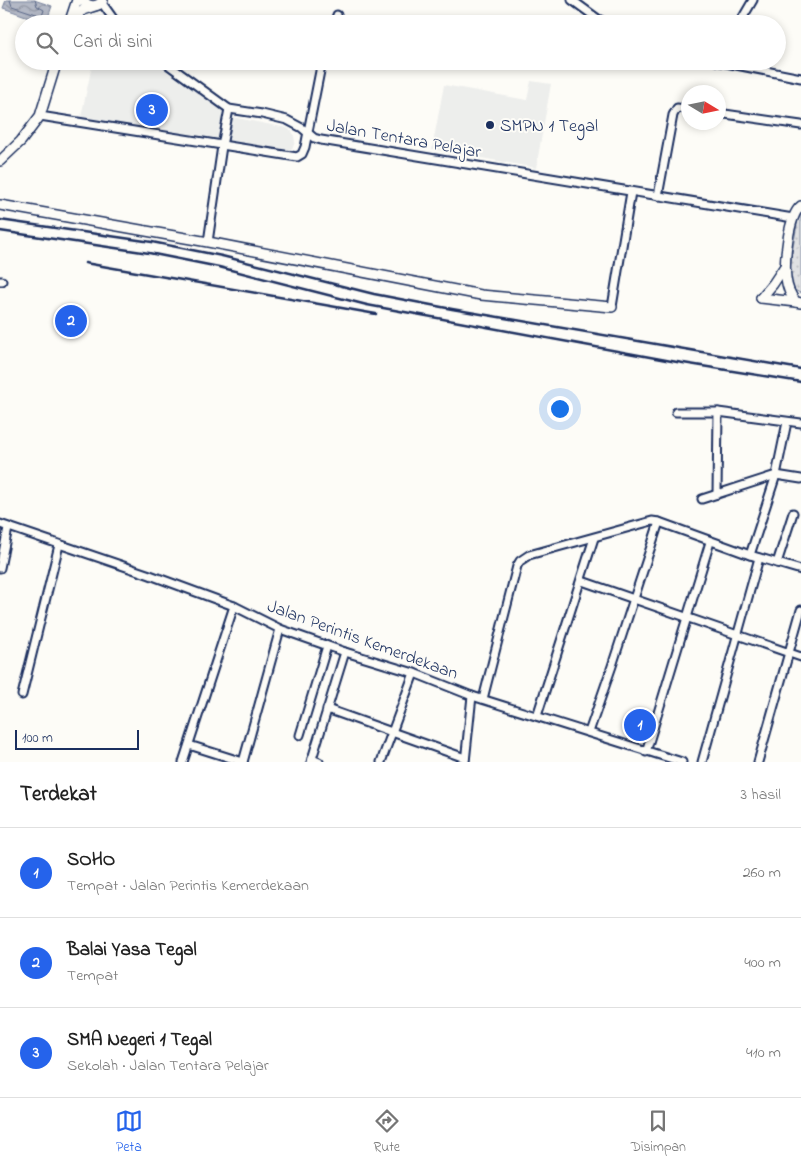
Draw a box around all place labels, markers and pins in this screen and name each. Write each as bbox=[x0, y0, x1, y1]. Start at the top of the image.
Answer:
pin: 3 bbox=[136, 91, 168, 129]
place label: SMPN 1 Tegal bbox=[500, 114, 598, 141]
marker: SMPN 1 Tegal bbox=[484, 119, 496, 131]
pin: 2 bbox=[55, 302, 87, 340]
pin: 1 bbox=[624, 706, 656, 744]

